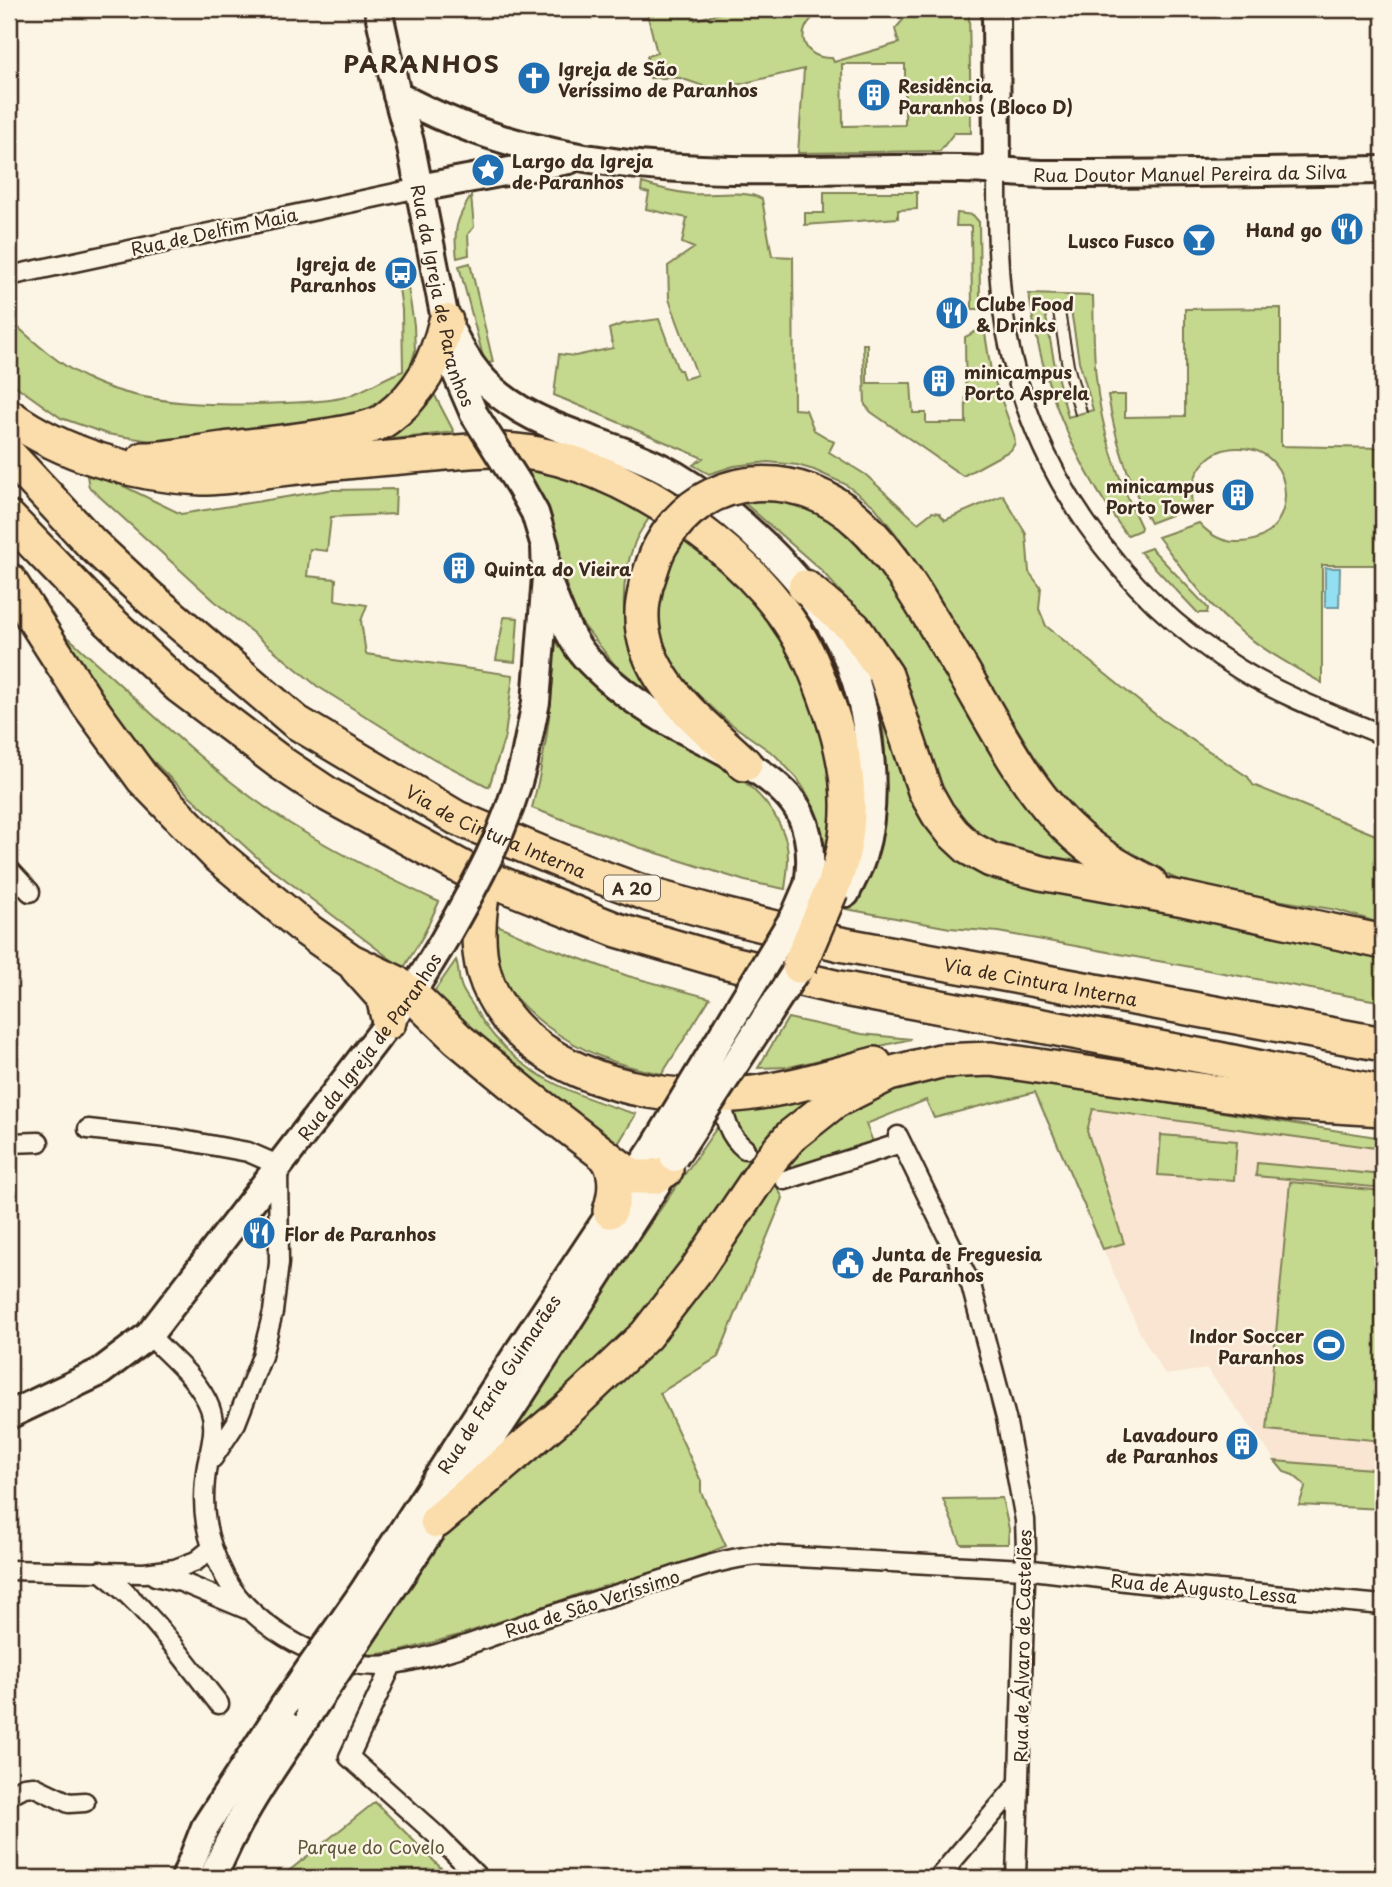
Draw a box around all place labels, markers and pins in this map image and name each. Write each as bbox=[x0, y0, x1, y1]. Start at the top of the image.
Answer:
place label: Igreja de São Veríssimo de Paranhos bbox=[558, 55, 758, 103]
church icon: Igreja de São Veríssimo de Paranhos bbox=[515, 59, 553, 97]
place label: Residência Paranhos (Bloco D) bbox=[898, 72, 1073, 120]
building icon: Residência Paranhos (Bloco D) bbox=[855, 76, 893, 114]
place label: Largo da Igreja de Paranhos bbox=[512, 147, 653, 195]
place icon: Largo da Igreja de Paranhos bbox=[469, 151, 507, 189]
restaurant icon: Hand go bbox=[1328, 210, 1366, 248]
place label: Hand go bbox=[1245, 216, 1322, 243]
bar icon: Lusco Fusco bbox=[1180, 221, 1218, 259]
place label: Lusco Fusco bbox=[1068, 227, 1174, 254]
place label: Igreja de Paranhos bbox=[290, 250, 376, 298]
bus stop icon: Igreja de Paranhos bbox=[382, 254, 420, 292]
place label: Clube Food & Drinks bbox=[976, 290, 1074, 338]
restaurant icon: Clube Food & Drinks bbox=[933, 294, 971, 332]
place label: minicampus Porto Asprela bbox=[964, 358, 1089, 406]
building icon: minicampus Porto Asprela bbox=[920, 362, 958, 400]
place label: minicampus Porto Tower bbox=[1105, 472, 1215, 520]
building icon: minicampus Porto Tower bbox=[1219, 476, 1257, 514]
building icon: Quinta do Vieira bbox=[440, 549, 478, 587]
place label: Quinta do Vieira bbox=[484, 555, 631, 582]
restaurant icon: Flor de Paranhos bbox=[240, 1214, 278, 1252]
place label: Flor de Paranhos bbox=[284, 1220, 436, 1247]
place label: Junta de Freguesia de Paranhos bbox=[872, 1240, 1043, 1288]
public building icon: Junta de Freguesia de Paranhos bbox=[829, 1244, 867, 1282]
place label: Indor Soccer Paranhos bbox=[1189, 1322, 1305, 1370]
sports icon: Indor Soccer Paranhos bbox=[1310, 1326, 1348, 1364]
place label: Lavadouro de Paranhos bbox=[1106, 1421, 1218, 1469]
building icon: Lavadouro de Paranhos bbox=[1223, 1425, 1261, 1463]

